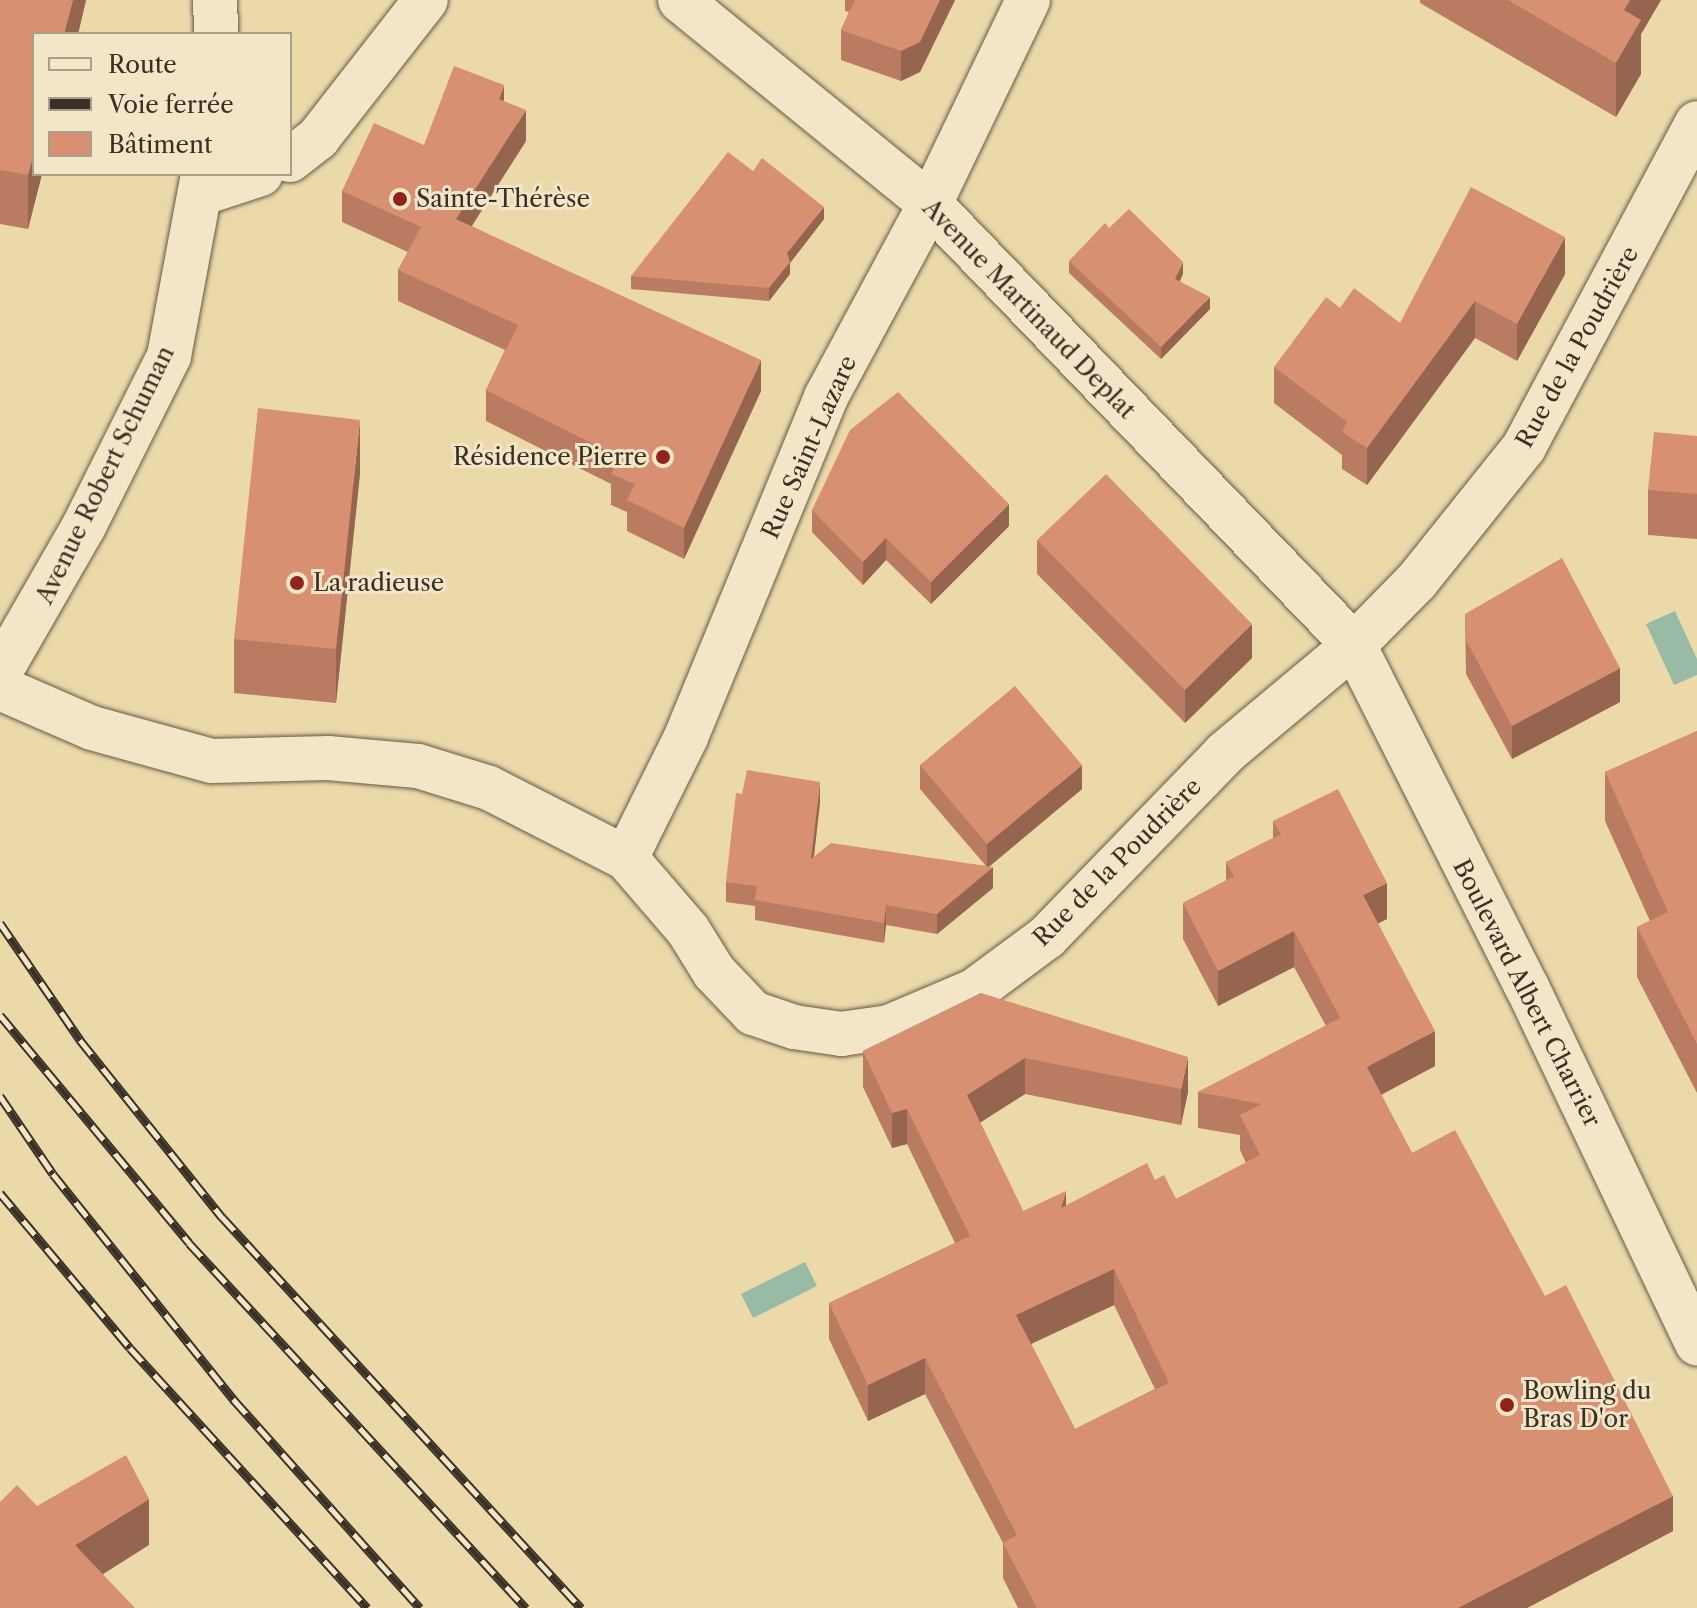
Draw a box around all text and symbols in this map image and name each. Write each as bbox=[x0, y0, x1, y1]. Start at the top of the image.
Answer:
legend bbox=[32, 32, 292, 176]
text: Route bbox=[108, 50, 177, 79]
text: Voie ferrée bbox=[108, 90, 234, 119]
text: Bâtiment bbox=[108, 130, 213, 159]
place label: Sainte-Thérèse bbox=[416, 185, 590, 213]
marker: Sainte-Thérèse bbox=[391, 190, 409, 208]
street label: Avenue Martinaud Deplat bbox=[917, 193, 1141, 425]
street label: Rue de la Poudrière bbox=[1510, 241, 1644, 453]
street label: Avenue Robert Schuman bbox=[30, 341, 180, 609]
street label: Rue Saint-Lazare bbox=[756, 351, 862, 543]
place label: Résidence Pierre bbox=[453, 443, 647, 471]
marker: Résidence Pierre bbox=[654, 448, 672, 466]
place label: La radieuse bbox=[313, 569, 444, 597]
marker: La radieuse bbox=[288, 574, 306, 592]
street label: Rue de la Poudrière bbox=[1027, 772, 1207, 952]
street label: Boulevard Albert Charrier bbox=[1447, 854, 1607, 1132]
place label: Bowling du Bras D'or bbox=[1523, 1377, 1651, 1433]
marker: Bowling du Bras D'or bbox=[1498, 1396, 1516, 1414]

